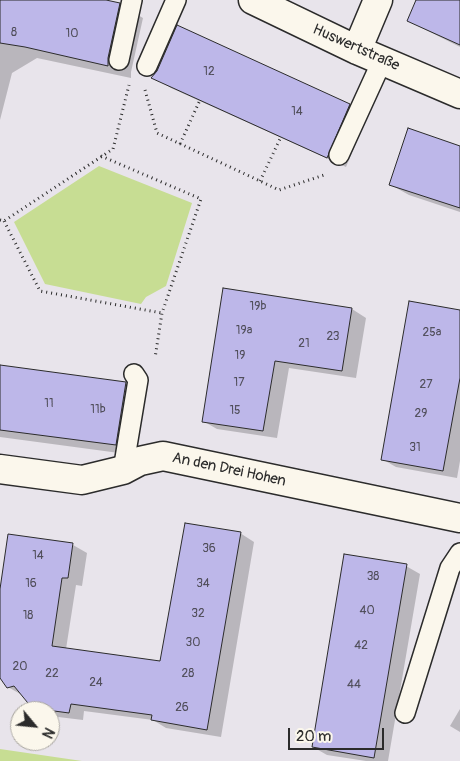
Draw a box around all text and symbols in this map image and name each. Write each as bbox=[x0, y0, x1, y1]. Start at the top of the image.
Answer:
street label: Huswertstraße bbox=[310, 21, 402, 75]
house number: 8 bbox=[11, 26, 17, 40]
house number: 10 bbox=[66, 27, 78, 41]
house number: 12 bbox=[203, 65, 215, 79]
house number: 14 bbox=[291, 105, 303, 119]
house number: 19b bbox=[250, 300, 266, 314]
house number: 19a bbox=[236, 324, 252, 338]
house number: 25a bbox=[423, 326, 441, 340]
house number: 23 bbox=[326, 330, 340, 344]
house number: 21 bbox=[298, 337, 310, 351]
house number: 19 bbox=[235, 349, 245, 363]
house number: 17 bbox=[233, 376, 245, 390]
house number: 27 bbox=[419, 378, 433, 392]
house number: 11 bbox=[44, 397, 54, 411]
house number: 11b bbox=[90, 403, 106, 417]
house number: 15 bbox=[229, 404, 241, 418]
house number: 29 bbox=[415, 407, 427, 421]
house number: 31 bbox=[409, 441, 421, 455]
street label: An den Drei Hohen bbox=[171, 449, 287, 491]
house number: 36 bbox=[202, 542, 216, 556]
house number: 14 bbox=[32, 549, 44, 563]
house number: 38 bbox=[367, 570, 379, 584]
house number: 16 bbox=[25, 577, 37, 591]
house number: 34 bbox=[196, 577, 210, 591]
house number: 40 bbox=[359, 604, 375, 618]
house number: 32 bbox=[191, 607, 205, 621]
house number: 18 bbox=[23, 609, 33, 623]
house number: 30 bbox=[186, 636, 200, 650]
house number: 42 bbox=[354, 639, 368, 653]
house number: 20 bbox=[13, 660, 27, 674]
house number: 22 bbox=[45, 667, 59, 681]
house number: 28 bbox=[182, 667, 194, 681]
house number: 24 bbox=[89, 676, 103, 690]
house number: 44 bbox=[347, 678, 361, 692]
north arrow bbox=[10, 701, 60, 751]
house number: 26 bbox=[175, 701, 189, 715]
scale bar bbox=[290, 718, 386, 750]
text: N bbox=[38, 725, 58, 741]
text: 20 m bbox=[296, 727, 331, 746]

